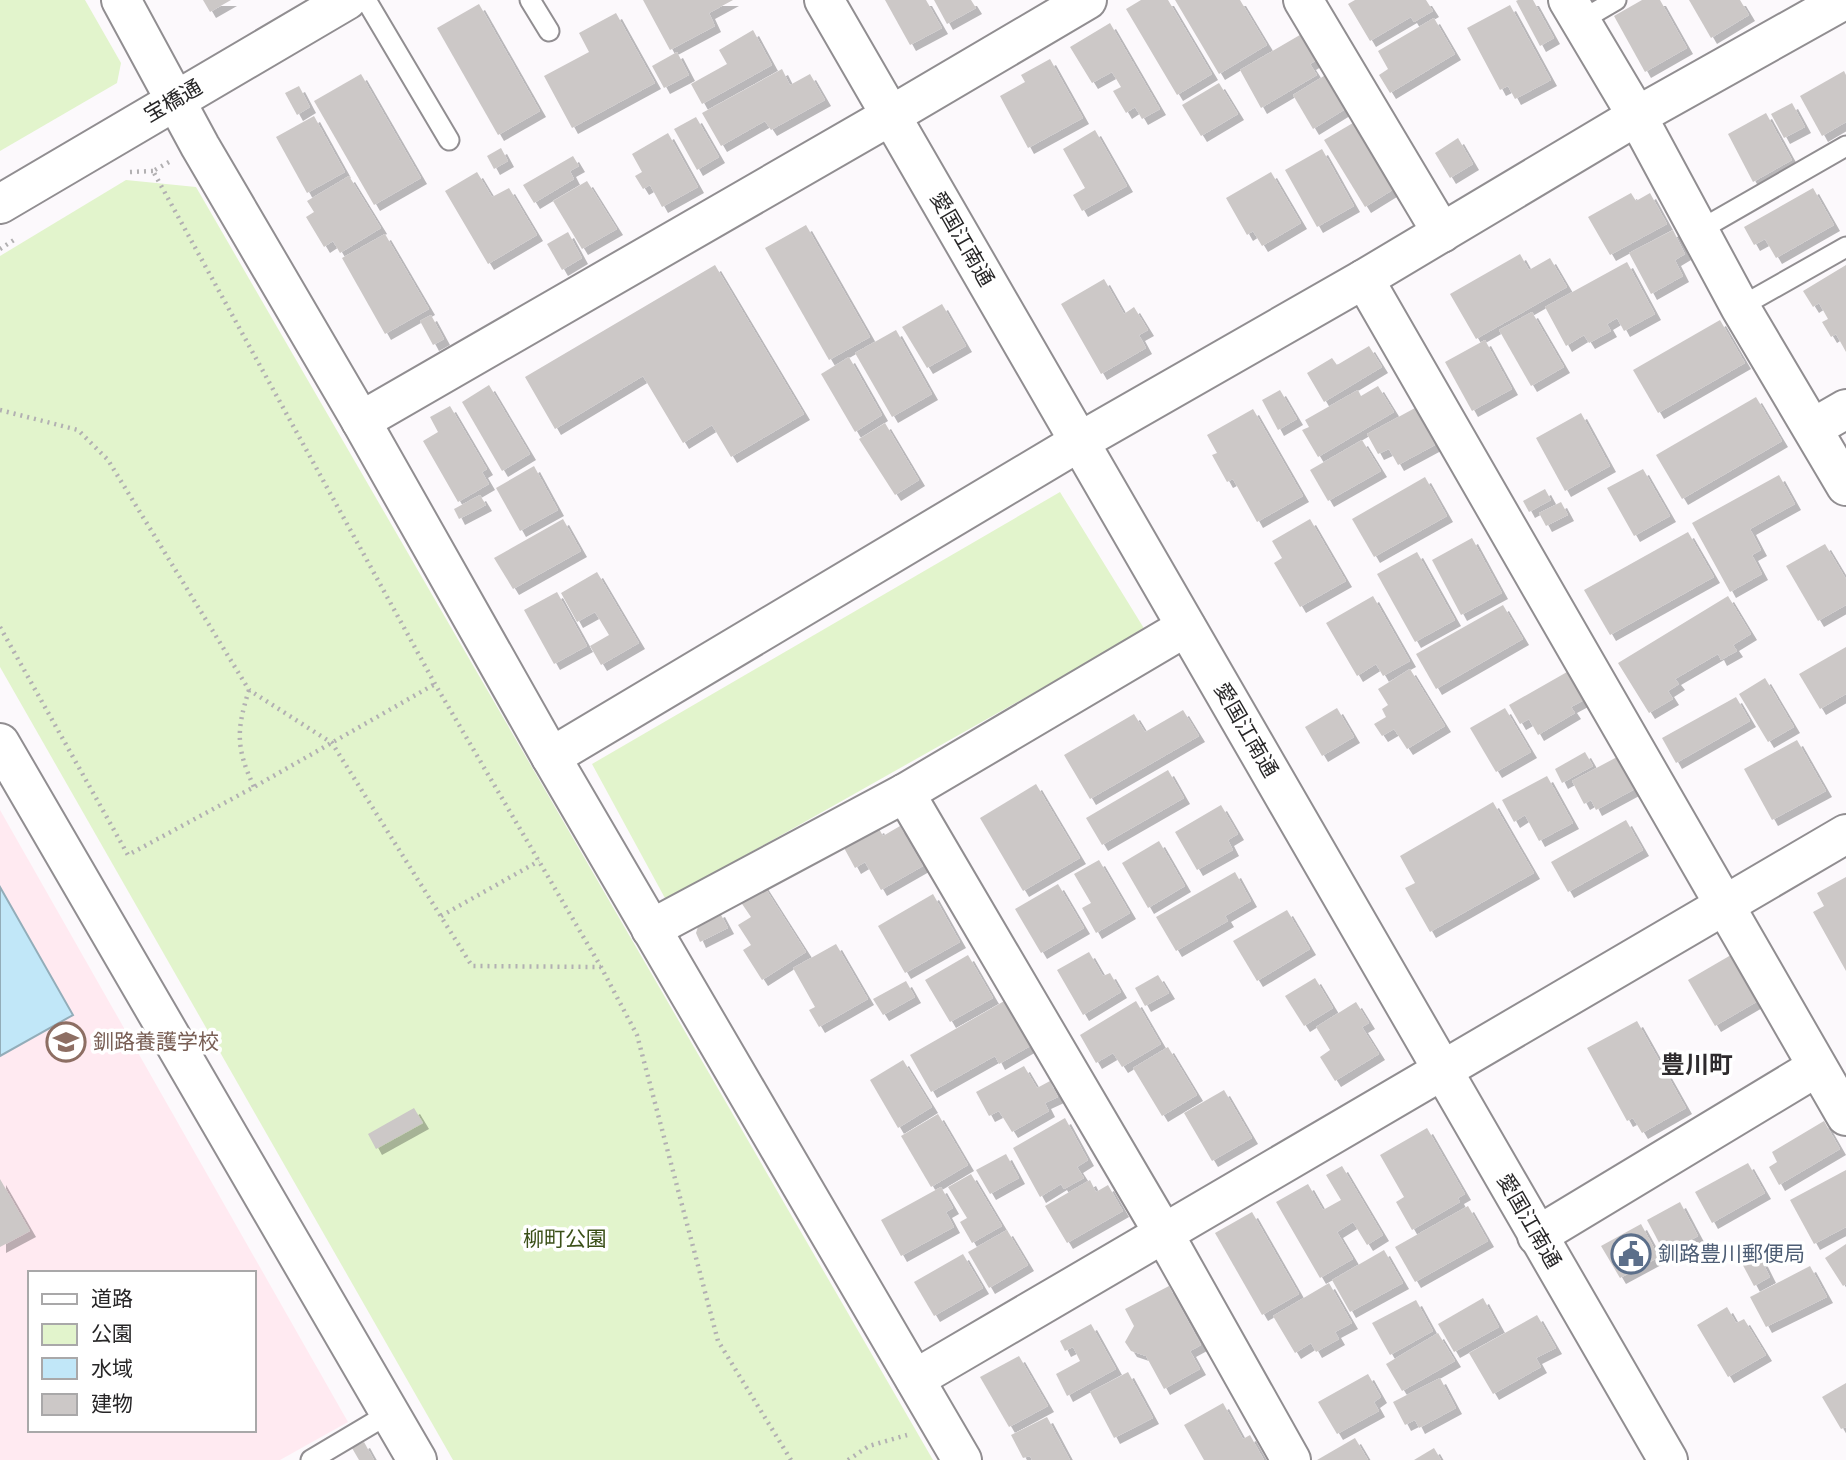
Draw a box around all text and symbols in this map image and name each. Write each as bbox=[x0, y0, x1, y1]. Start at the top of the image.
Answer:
street label: 宝橋通 bbox=[139, 74, 206, 127]
street label: 愛国江南通 bbox=[925, 187, 1000, 290]
street label: 愛国江南通 bbox=[1209, 678, 1284, 781]
school or university icon: 釧路養護学校 bbox=[45, 1021, 87, 1063]
place label: 釧路養護学校 bbox=[93, 1029, 219, 1054]
district label: 豊川町 bbox=[1661, 1050, 1733, 1079]
street label: 愛国江南通 bbox=[1492, 1169, 1567, 1272]
park label: 柳町公園 bbox=[523, 1226, 607, 1251]
public building icon: 釧路豊川郵便局 bbox=[1610, 1233, 1652, 1275]
place label: 釧路豊川郵便局 bbox=[1658, 1241, 1805, 1266]
legend bbox=[28, 1271, 256, 1432]
text: 道路 bbox=[91, 1286, 133, 1311]
text: 公園 bbox=[91, 1321, 133, 1346]
text: 水域 bbox=[91, 1356, 133, 1381]
text: 建物 bbox=[91, 1391, 133, 1416]

